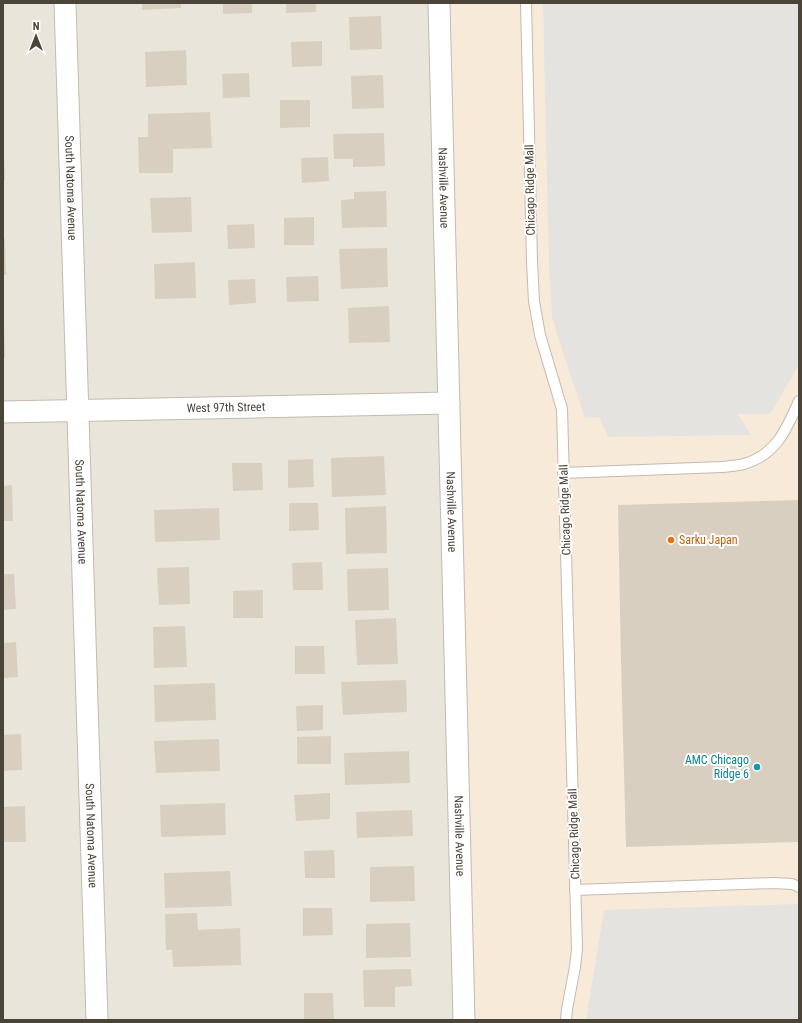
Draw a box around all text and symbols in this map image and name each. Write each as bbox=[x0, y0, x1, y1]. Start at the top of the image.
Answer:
north arrow bbox=[16, 16, 56, 56]
text: N bbox=[33, 20, 40, 33]
street label: South Natoma Avenue bbox=[62, 135, 79, 241]
street label: Chicago Ridge Mall bbox=[522, 144, 538, 236]
street label: Nashville Avenue bbox=[436, 147, 452, 229]
street label: West 97th Street bbox=[187, 400, 266, 415]
street label: South Natoma Avenue bbox=[72, 459, 90, 565]
street label: Chicago Ridge Mall bbox=[556, 464, 574, 556]
street label: Nashville Avenue bbox=[444, 471, 460, 553]
place label: Sarku Japan bbox=[679, 533, 738, 547]
marker: Sarku Japan bbox=[666, 535, 676, 545]
place label: AMC Chicago Ridge 6 bbox=[685, 753, 749, 781]
marker: AMC Chicago Ridge 6 bbox=[752, 762, 762, 772]
street label: South Natoma Avenue bbox=[83, 783, 100, 889]
street label: Chicago Ridge Mall bbox=[565, 788, 583, 880]
street label: Nashville Avenue bbox=[451, 795, 467, 877]

